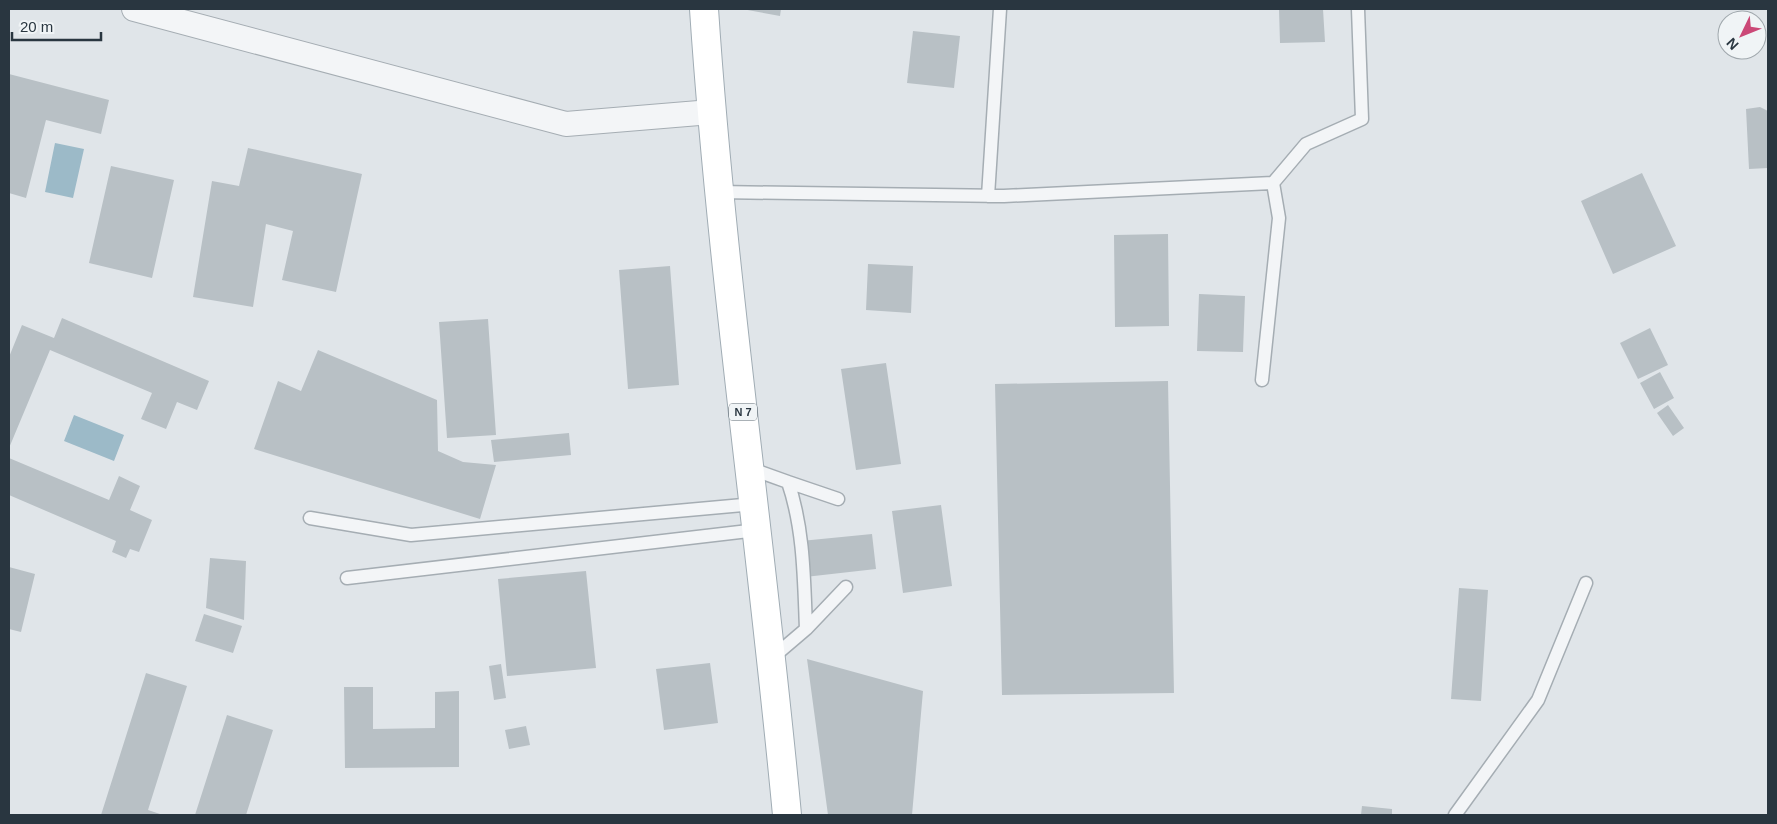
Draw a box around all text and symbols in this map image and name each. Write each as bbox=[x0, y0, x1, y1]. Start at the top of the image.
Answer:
scale bar bbox=[12, 10, 101, 42]
north arrow bbox=[1717, 10, 1767, 60]
text: 20 m bbox=[20, 18, 53, 35]
text: N bbox=[1723, 35, 1742, 53]
road number: N 7 bbox=[729, 404, 757, 421]

